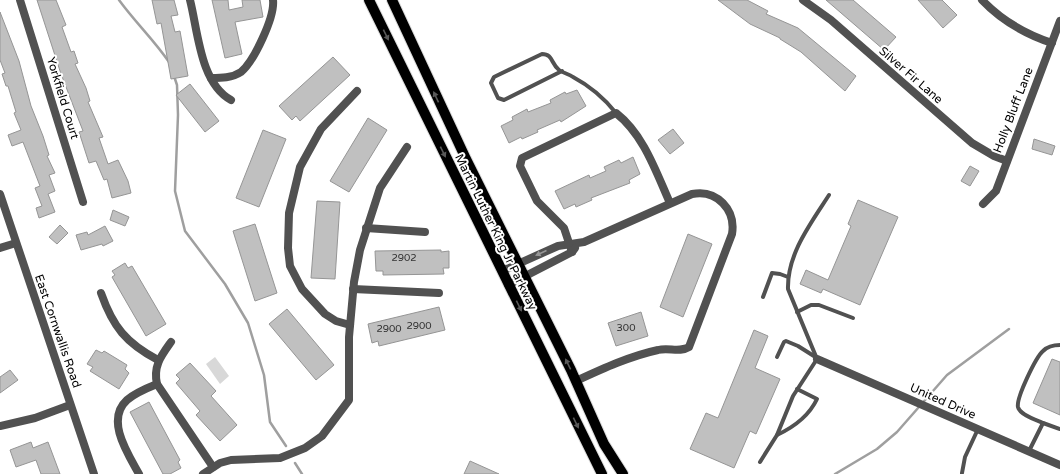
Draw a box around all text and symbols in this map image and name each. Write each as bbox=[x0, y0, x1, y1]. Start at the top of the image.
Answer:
one-way arrow bbox=[383, 29, 389, 41]
street label: Silver Fir Lane bbox=[876, 44, 946, 107]
street label: Yorkfield Court bbox=[44, 55, 82, 141]
street label: Holly Bluff Lane bbox=[990, 65, 1036, 155]
one-way arrow bbox=[433, 91, 439, 103]
one-way arrow bbox=[440, 147, 446, 158]
street label: Martin Luther King Jr Parkway bbox=[452, 152, 540, 313]
one-way arrow bbox=[535, 251, 547, 257]
house number: 2902 bbox=[391, 252, 417, 264]
street label: East Cornwallis Road bbox=[32, 272, 84, 390]
one-way arrow bbox=[516, 301, 522, 312]
house number: 2900 bbox=[406, 320, 432, 332]
house number: 300 bbox=[617, 322, 635, 334]
house number: 2900 bbox=[376, 323, 402, 335]
one-way arrow bbox=[565, 358, 571, 370]
street label: United Drive bbox=[908, 380, 978, 422]
one-way arrow bbox=[573, 417, 579, 429]

